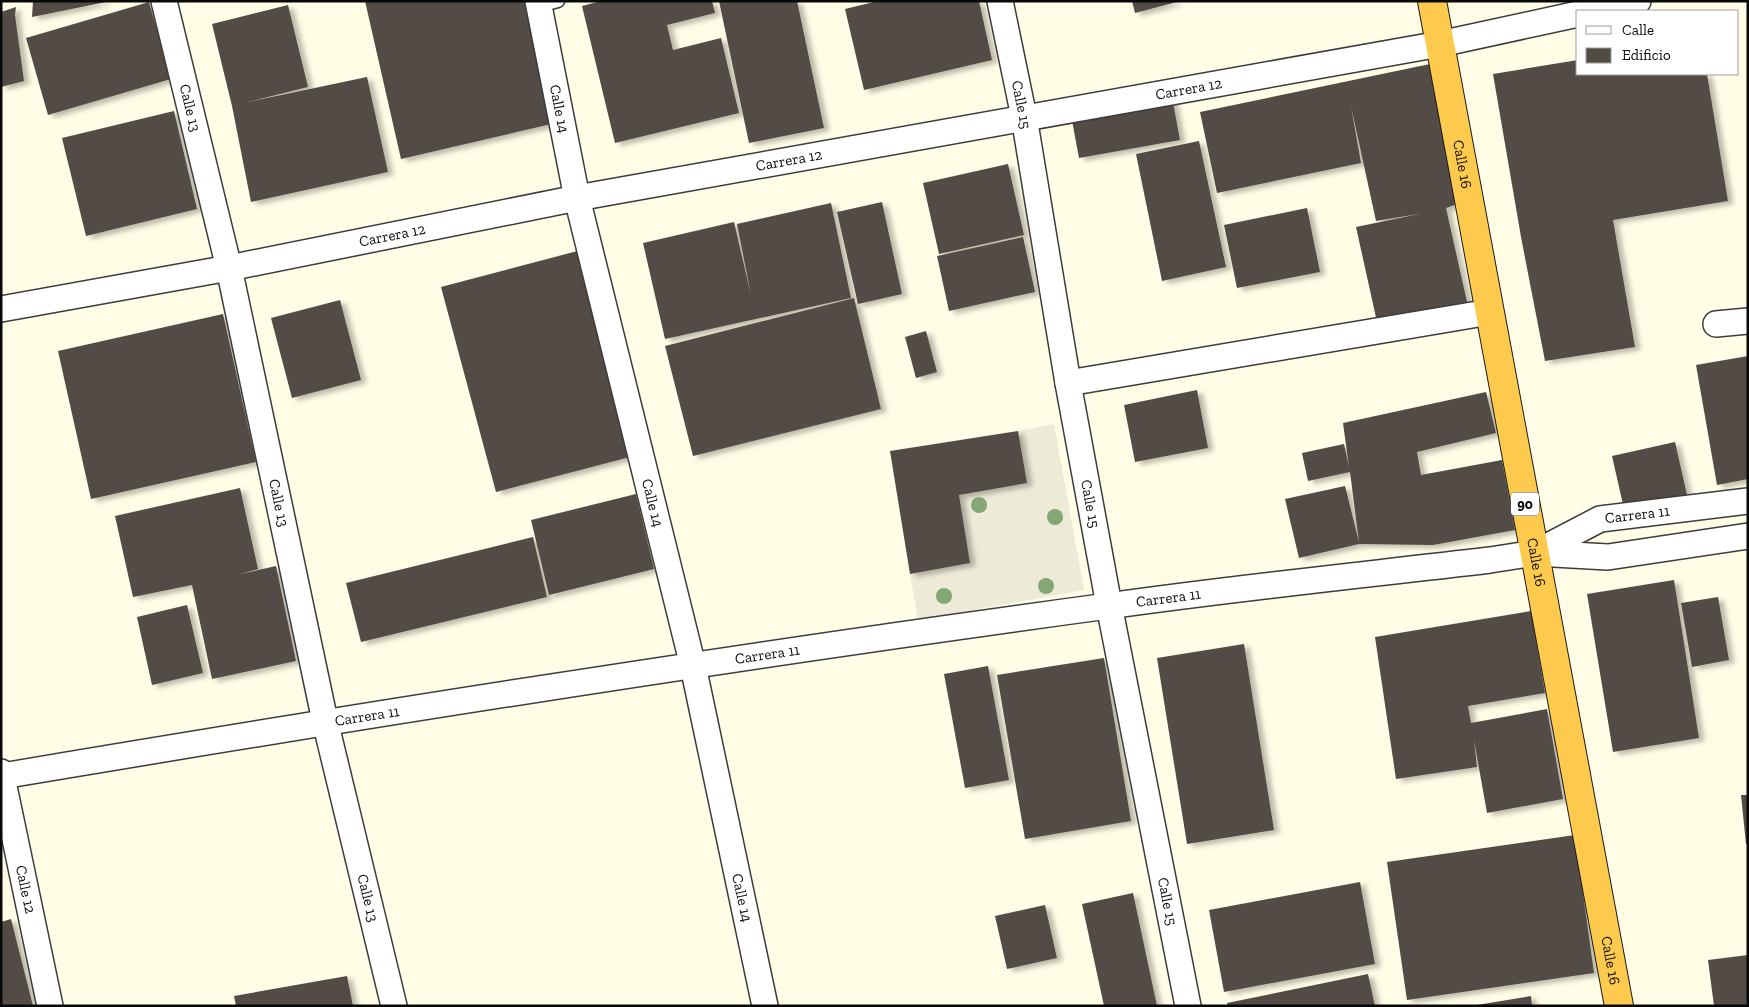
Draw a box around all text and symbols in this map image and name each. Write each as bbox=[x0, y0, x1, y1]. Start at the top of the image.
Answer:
legend bbox=[1576, 10, 1739, 75]
text: Calle bbox=[1622, 21, 1654, 39]
text: Edificio bbox=[1622, 46, 1671, 64]
street label: Carrera 12 bbox=[1154, 74, 1224, 104]
street label: Calle 15 bbox=[1008, 79, 1035, 131]
street label: Calle 13 bbox=[176, 82, 205, 134]
street label: Calle 14 bbox=[546, 83, 573, 135]
street label: Calle 16 bbox=[1449, 138, 1476, 190]
street label: Carrera 12 bbox=[754, 145, 824, 175]
street label: Carrera 12 bbox=[357, 220, 427, 251]
street label: Calle 13 bbox=[265, 477, 293, 529]
street label: Calle 14 bbox=[638, 477, 667, 529]
street label: Calle 15 bbox=[1077, 478, 1104, 530]
road number: 90 bbox=[1511, 492, 1539, 516]
street label: Carrera 11 bbox=[1604, 502, 1671, 527]
street label: Calle 16 bbox=[1523, 537, 1550, 588]
street label: Carrera 11 bbox=[1135, 585, 1202, 611]
street label: Carrera 11 bbox=[734, 641, 801, 668]
street label: Carrera 11 bbox=[333, 702, 401, 730]
street label: Calle 12 bbox=[12, 864, 39, 916]
street label: Calle 13 bbox=[353, 872, 382, 924]
street label: Calle 14 bbox=[728, 872, 756, 924]
street label: Calle 15 bbox=[1154, 876, 1181, 928]
street label: Calle 16 bbox=[1597, 935, 1624, 986]

